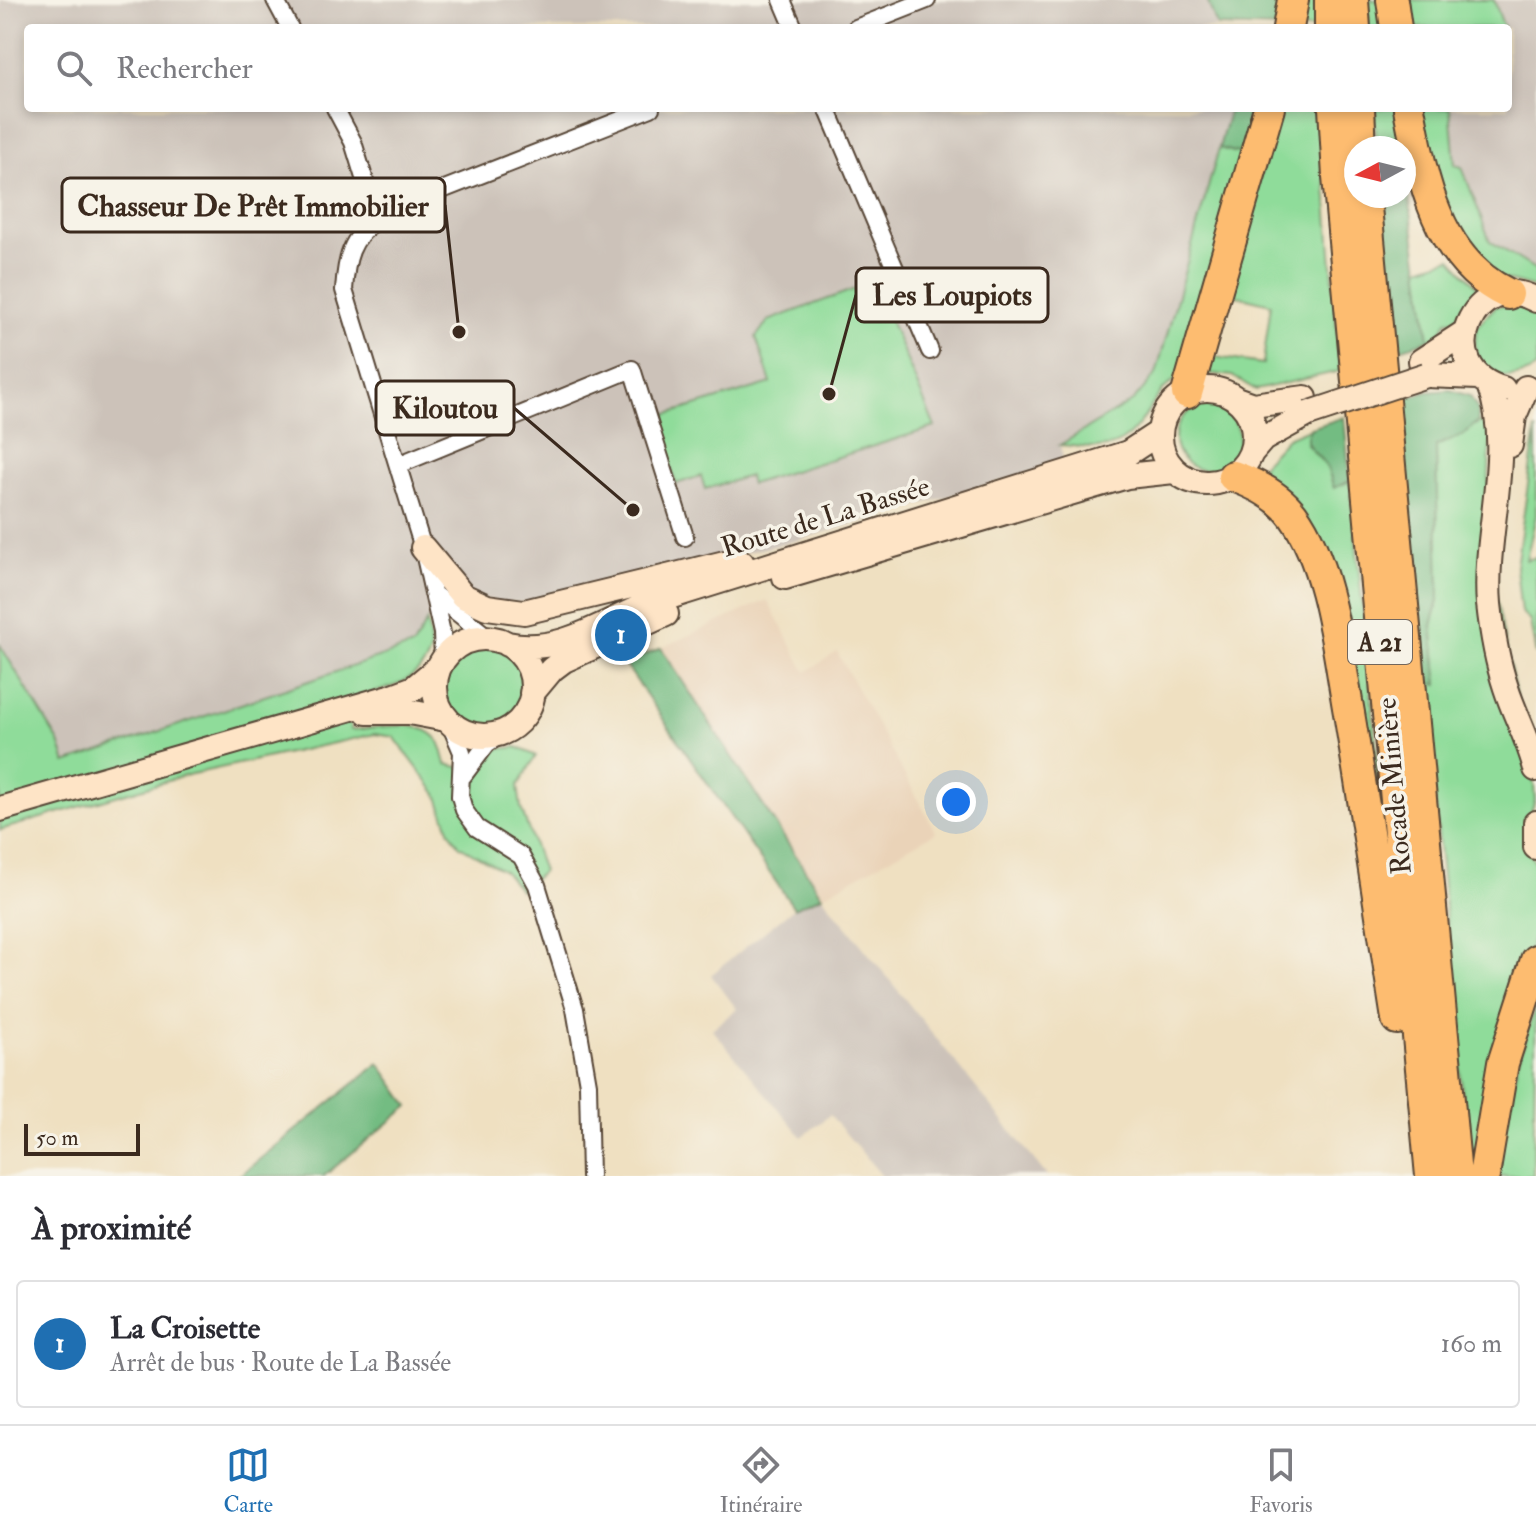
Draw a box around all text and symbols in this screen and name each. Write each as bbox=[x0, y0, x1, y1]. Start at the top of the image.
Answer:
search box bbox=[24, 24, 1512, 112]
icon: search bbox=[52, 46, 96, 90]
text: Rechercher bbox=[116, 50, 253, 87]
north arrow bbox=[1344, 136, 1416, 208]
callout: Chasseur De Prêt Immobilier bbox=[62, 178, 445, 232]
text: Chasseur De Prêt Immobilier bbox=[77, 188, 429, 225]
callout: Les Loupiots bbox=[856, 268, 1048, 322]
text: Les Loupiots bbox=[872, 277, 1032, 314]
callout: Kiloutou bbox=[376, 381, 514, 435]
text: Kiloutou bbox=[392, 390, 498, 427]
street label: Route de La Bassée bbox=[717, 469, 934, 566]
pin: 1 bbox=[595, 605, 647, 665]
road number: A 21 bbox=[1348, 620, 1412, 664]
street label: Rocade Minière bbox=[1369, 696, 1420, 876]
your location bbox=[936, 782, 976, 822]
scale bar bbox=[24, 1120, 140, 1156]
text: 50 m bbox=[36, 1124, 78, 1152]
text: À proximité bbox=[32, 1207, 191, 1250]
text: La Croisette bbox=[110, 1310, 260, 1347]
text: 1 bbox=[55, 1328, 65, 1360]
text: 160 m bbox=[1441, 1328, 1502, 1360]
text: Arrêt de bus · Route de La Bassée bbox=[110, 1347, 451, 1379]
tab: Carte bbox=[223, 1443, 273, 1519]
tab: Itinéraire bbox=[720, 1443, 802, 1519]
tab: Favoris bbox=[1249, 1443, 1313, 1519]

